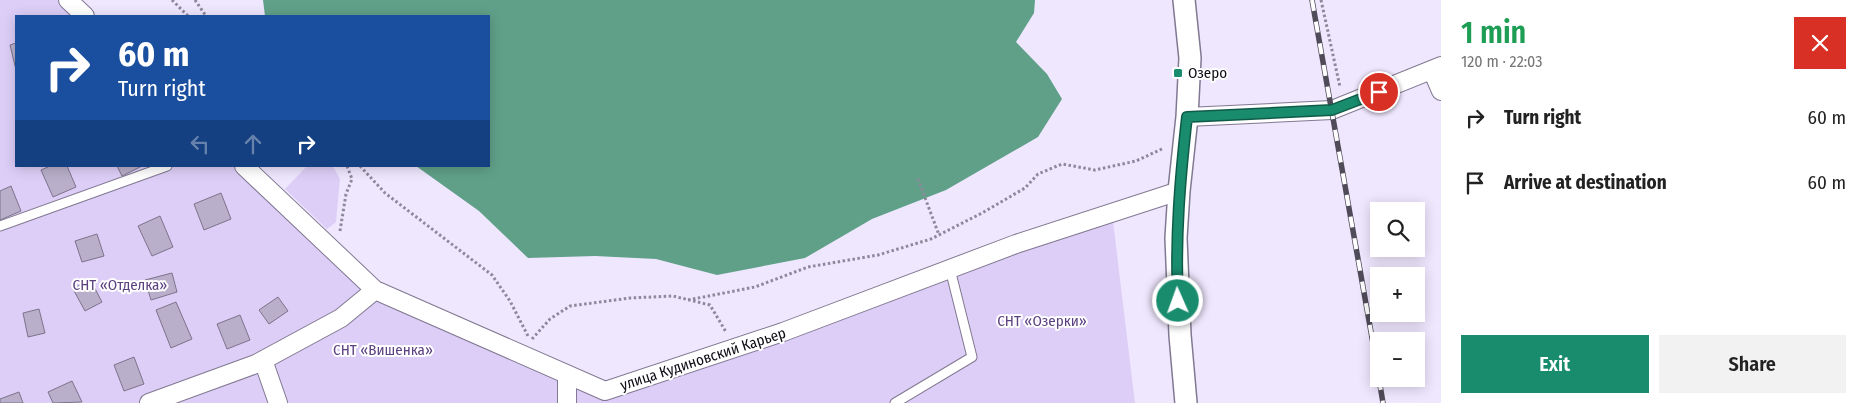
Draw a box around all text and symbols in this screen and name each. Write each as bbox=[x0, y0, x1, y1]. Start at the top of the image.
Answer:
text: 1 min bbox=[1461, 15, 1526, 51]
button: close bbox=[1794, 17, 1846, 69]
text: 60 m bbox=[118, 33, 189, 75]
icon: right bbox=[35, 35, 100, 100]
text: 120 m · 22:03 bbox=[1461, 52, 1543, 71]
place label: Озеро bbox=[1188, 64, 1227, 82]
marker: Озеро bbox=[1172, 67, 1184, 79]
pin bbox=[1358, 71, 1400, 113]
text: Turn right bbox=[118, 75, 206, 102]
icon: arrive bbox=[1365, 78, 1393, 106]
icon: right bbox=[1461, 104, 1489, 132]
text: Turn right bbox=[1504, 106, 1581, 129]
text: 60 m bbox=[1808, 106, 1846, 129]
icon: left bbox=[186, 130, 214, 158]
icon: ahead bbox=[239, 130, 267, 158]
icon: right bbox=[292, 130, 320, 158]
icon: arrive bbox=[1461, 169, 1489, 197]
text: Arrive at destination bbox=[1504, 171, 1667, 194]
text: 60 m bbox=[1808, 171, 1846, 194]
map controls bbox=[1370, 202, 1425, 387]
button: search bbox=[1370, 202, 1425, 257]
button: + bbox=[1370, 267, 1425, 322]
position arrow bbox=[1151, 274, 1203, 326]
park label: СНТ «Отделка» bbox=[73, 276, 167, 294]
park label: СНТ «Озерки» bbox=[997, 312, 1087, 330]
street label: улица Кудиновский Карьер bbox=[618, 324, 788, 394]
button: − bbox=[1370, 332, 1425, 387]
button: Exit bbox=[1461, 335, 1649, 393]
button: Share bbox=[1659, 335, 1846, 393]
park label: СНТ «Вишенка» bbox=[333, 341, 433, 359]

